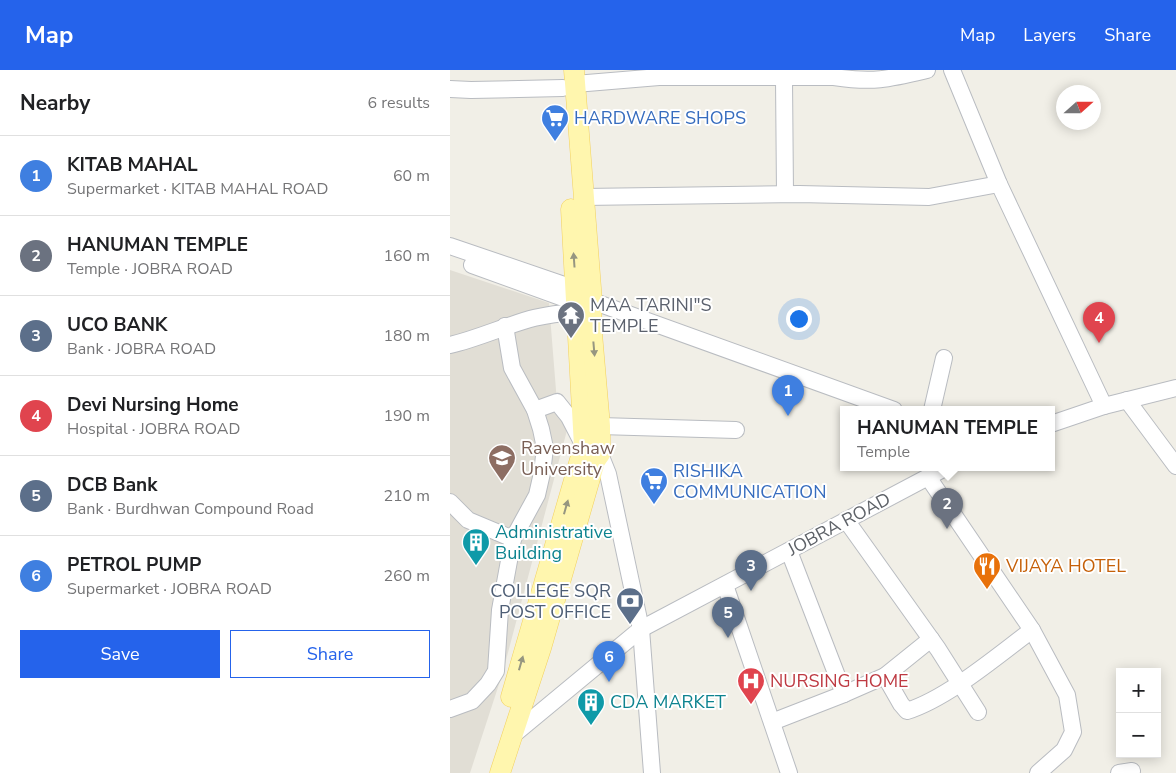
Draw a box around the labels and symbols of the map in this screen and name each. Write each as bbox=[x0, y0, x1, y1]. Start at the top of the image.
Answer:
north arrow bbox=[1056, 85, 1101, 130]
supermarket icon: HARDWARE SHOPS bbox=[540, 103, 570, 142]
place label: HARDWARE SHOPS bbox=[574, 106, 746, 130]
one-way arrow bbox=[569, 252, 577, 268]
place label: MAA TARINI"S TEMPLE bbox=[590, 293, 712, 338]
temple icon: MAA TARINI"S TEMPLE bbox=[556, 300, 586, 339]
pin: 4 bbox=[1083, 302, 1115, 343]
your location bbox=[786, 306, 812, 332]
one-way arrow bbox=[590, 341, 598, 357]
pin: 1 bbox=[772, 375, 804, 416]
place label: Ravenshaw University bbox=[521, 436, 615, 481]
school or university icon: Ravenshaw University bbox=[487, 443, 517, 482]
place label: RISHIKA COMMUNICATION bbox=[673, 459, 826, 504]
supermarket icon: RISHIKA COMMUNICATION bbox=[639, 466, 669, 505]
street label: JOBRA ROAD bbox=[782, 487, 895, 562]
pin: 2 bbox=[931, 488, 963, 529]
one-way arrow bbox=[562, 500, 570, 515]
place label: Administrative Building bbox=[495, 520, 612, 565]
building icon: Administrative Building bbox=[461, 527, 491, 566]
pin: 3 bbox=[735, 550, 767, 591]
restaurant icon: VIJAYA HOTEL bbox=[972, 551, 1002, 590]
place label: VIJAYA HOTEL bbox=[1005, 554, 1126, 578]
place label: COLLEGE SQR POST OFFICE bbox=[490, 579, 611, 624]
bank icon: COLLEGE SQR POST OFFICE bbox=[615, 586, 645, 625]
pin: 5 bbox=[712, 597, 744, 638]
pin: 6 bbox=[593, 641, 625, 682]
one-way arrow bbox=[517, 656, 525, 671]
hospital icon: NURSING HOME bbox=[736, 666, 766, 705]
place label: NURSING HOME bbox=[770, 669, 909, 693]
building icon: CDA MARKET bbox=[576, 687, 606, 726]
place label: CDA MARKET bbox=[610, 690, 726, 714]

